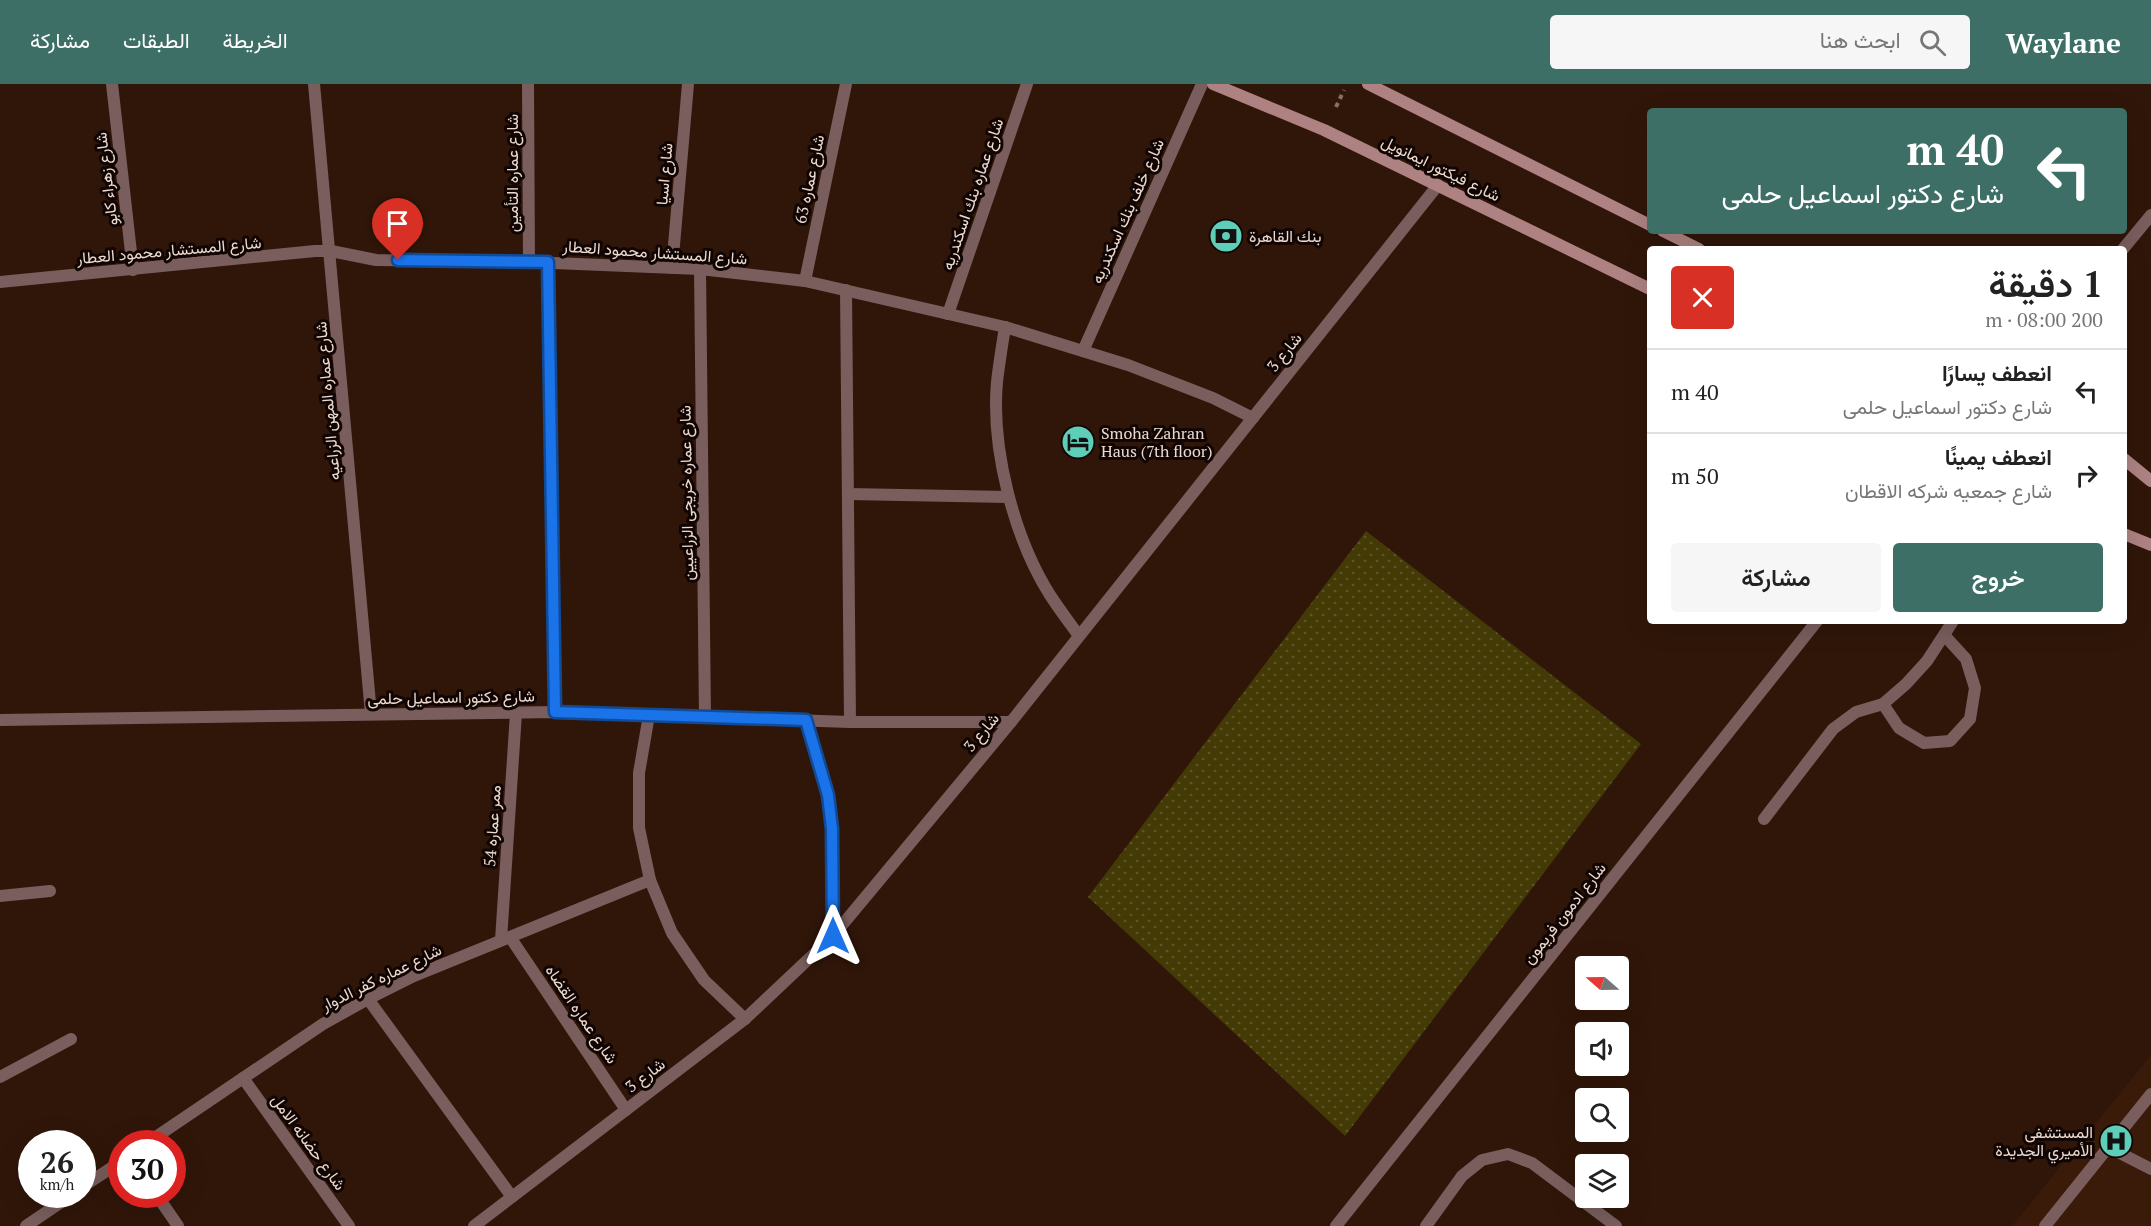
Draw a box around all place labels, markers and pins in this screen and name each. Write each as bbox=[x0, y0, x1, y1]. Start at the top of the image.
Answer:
pin bbox=[372, 198, 423, 260]
bank icon: بنك القاهرة bbox=[1208, 218, 1244, 254]
place label: بنك القاهرة bbox=[1249, 225, 1322, 247]
place label: Smoha Zahran Haus (7th floor) bbox=[1101, 422, 1212, 462]
hotel icon: Smoha Zahran Haus (7th floor) bbox=[1060, 424, 1096, 460]
place label: المستشفى الأميري الجديدة bbox=[1995, 1121, 2093, 1164]
hospital icon: المستشفى الأميري الجديدة bbox=[2098, 1123, 2134, 1159]

